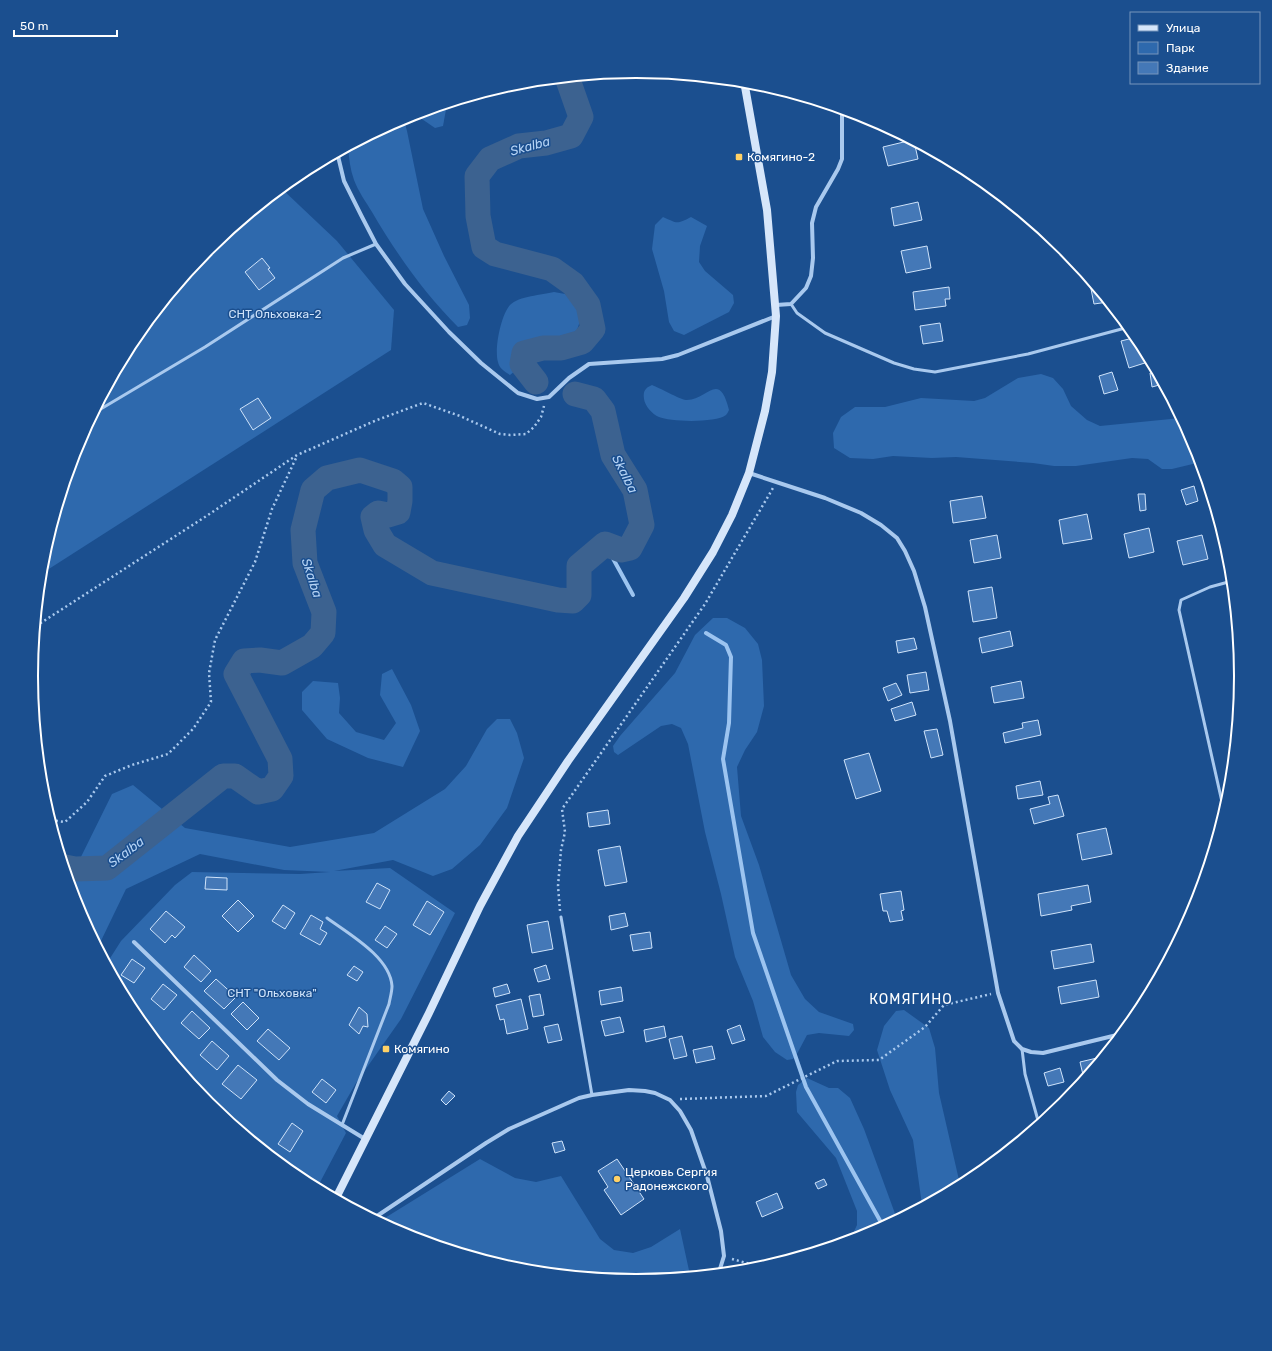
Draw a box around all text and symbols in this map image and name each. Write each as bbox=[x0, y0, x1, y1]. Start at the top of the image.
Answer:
scale bar bbox=[14, 12, 117, 38]
legend bbox=[1130, 12, 1260, 84]
text: 50 m bbox=[20, 19, 48, 33]
text: Улица bbox=[1166, 21, 1200, 35]
text: Парк bbox=[1166, 41, 1195, 55]
text: Здание bbox=[1166, 61, 1209, 75]
water label: Skalba bbox=[508, 133, 552, 159]
place label: Комягино-2 bbox=[747, 150, 815, 164]
marker: Комягино-2 bbox=[734, 152, 744, 162]
park label: СНТ Ольховка-2 bbox=[229, 307, 321, 321]
water label: Skalba bbox=[609, 452, 641, 496]
water label: Skalba bbox=[299, 556, 326, 600]
water label: Skalba bbox=[105, 833, 147, 870]
park label: СНТ "Ольховка" bbox=[227, 986, 317, 1000]
district label: КОМЯГИНО bbox=[869, 991, 953, 1008]
place label: Комягино bbox=[394, 1042, 450, 1056]
marker: Комягино bbox=[381, 1044, 391, 1054]
place label: Церковь Сергия Радонежского bbox=[625, 1165, 717, 1193]
marker: Церковь Сергия Радонежского bbox=[612, 1174, 622, 1184]

